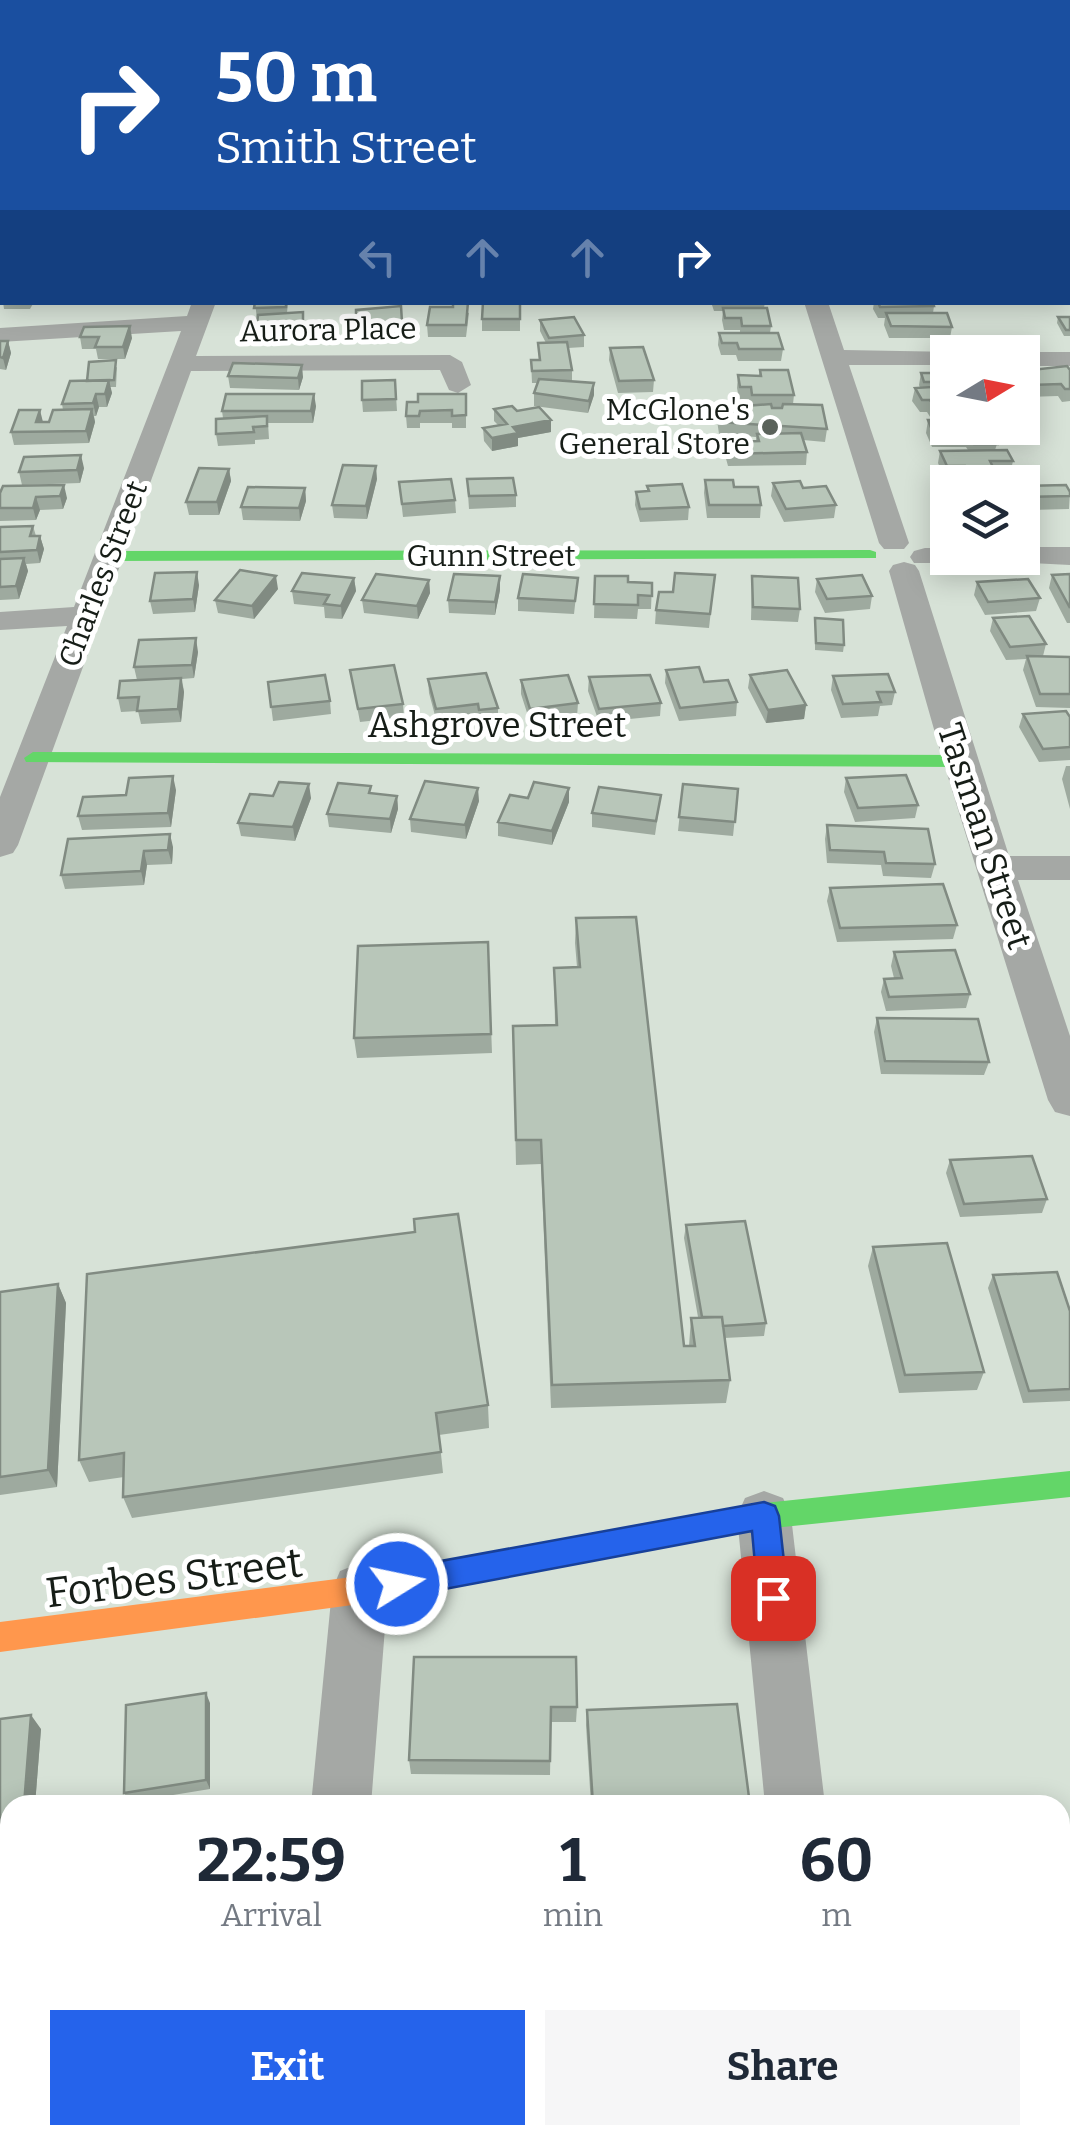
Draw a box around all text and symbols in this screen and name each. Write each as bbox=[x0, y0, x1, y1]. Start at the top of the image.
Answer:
text: 50 m bbox=[215, 36, 377, 120]
icon: right bbox=[50, 40, 180, 170]
text: Smith Street bbox=[215, 121, 477, 175]
icon: left bbox=[350, 230, 405, 285]
icon: ahead bbox=[455, 230, 510, 285]
icon: ahead bbox=[560, 230, 615, 285]
icon: right bbox=[665, 230, 720, 285]
street label: Aurora Place bbox=[239, 310, 417, 350]
north arrow bbox=[930, 335, 1040, 445]
map controls bbox=[930, 335, 1040, 575]
place label: McGlone's General Store bbox=[559, 392, 750, 462]
marker: McGlone's General Store bbox=[759, 416, 781, 438]
button: layers bbox=[930, 465, 1040, 575]
street label: Charles Street bbox=[51, 476, 155, 672]
street label: Gunn Street bbox=[406, 538, 576, 574]
street label: Ashgrove Street bbox=[368, 704, 627, 746]
street label: Tasman Street bbox=[929, 718, 1041, 954]
position arrow bbox=[345, 1532, 449, 1636]
street label: Forbes Street bbox=[43, 1537, 305, 1619]
pin bbox=[731, 1556, 816, 1641]
icon: arrive bbox=[746, 1571, 801, 1626]
text: 22:59 bbox=[197, 1825, 346, 1897]
text: 1 bbox=[560, 1825, 586, 1897]
text: 60 bbox=[800, 1825, 873, 1897]
text: Arrival bbox=[221, 1896, 322, 1934]
text: min bbox=[543, 1896, 603, 1934]
text: m bbox=[821, 1896, 852, 1934]
button: Exit bbox=[50, 2010, 525, 2125]
button: Share bbox=[545, 2010, 1020, 2125]

